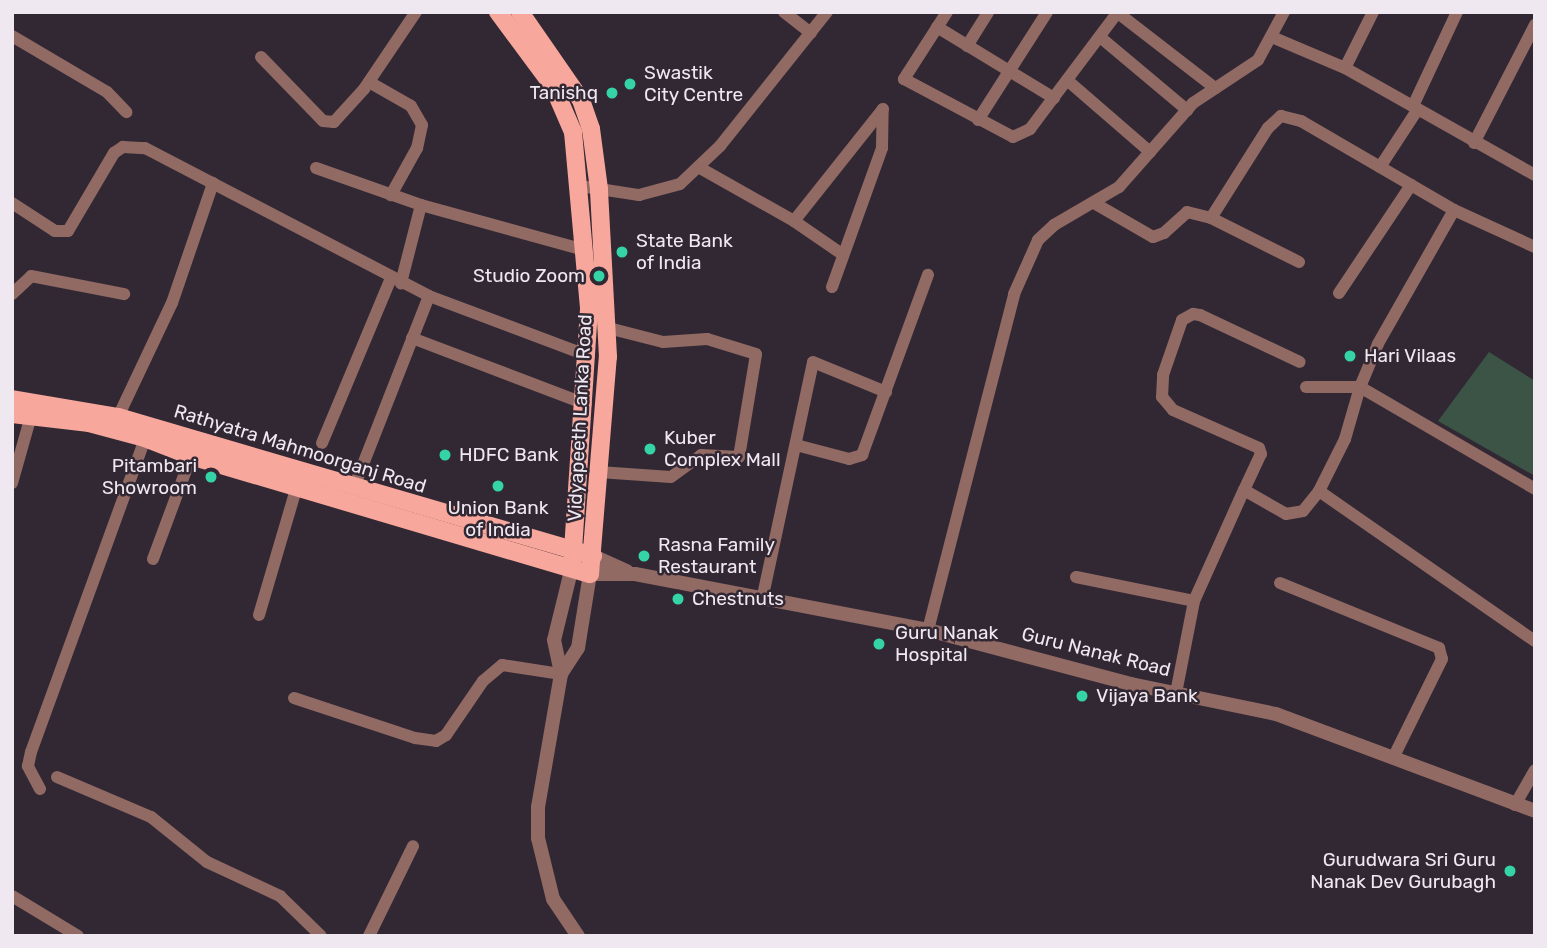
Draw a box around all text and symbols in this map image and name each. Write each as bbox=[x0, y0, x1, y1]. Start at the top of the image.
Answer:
place label: Swastik City Centre bbox=[644, 62, 744, 106]
marker: Swastik City Centre bbox=[622, 76, 638, 92]
place label: Tanishq bbox=[530, 82, 598, 104]
marker: Tanishq bbox=[604, 85, 620, 101]
place label: State Bank of India bbox=[636, 230, 733, 274]
marker: State Bank of India bbox=[614, 244, 630, 260]
place label: Studio Zoom bbox=[473, 265, 585, 287]
marker: Studio Zoom bbox=[591, 268, 607, 284]
street label: Vidyapeeth Lanka Road bbox=[563, 314, 597, 522]
place label: Hari Vilaas bbox=[1364, 345, 1457, 367]
marker: Hari Vilaas bbox=[1342, 348, 1358, 364]
street label: Rathyatra Mahmoorganj Road bbox=[171, 400, 429, 498]
place label: Kuber Complex Mall bbox=[664, 427, 781, 471]
marker: Kuber Complex Mall bbox=[642, 441, 658, 457]
place label: HDFC Bank bbox=[459, 444, 558, 466]
marker: HDFC Bank bbox=[437, 447, 453, 463]
place label: Pitambari Showroom bbox=[102, 455, 197, 499]
marker: Pitambari Showroom bbox=[203, 469, 219, 485]
marker: Union Bank of India bbox=[490, 478, 506, 494]
place label: Union Bank of India bbox=[447, 497, 549, 541]
place label: Rasna Family Restaurant bbox=[658, 534, 775, 578]
marker: Rasna Family Restaurant bbox=[636, 548, 652, 564]
place label: Chestnuts bbox=[692, 588, 784, 610]
marker: Chestnuts bbox=[670, 591, 686, 607]
place label: Guru Nanak Hospital bbox=[895, 622, 998, 666]
street label: Guru Nanak Road bbox=[1019, 622, 1173, 682]
marker: Guru Nanak Hospital bbox=[869, 634, 889, 654]
place label: Vijaya Bank bbox=[1096, 685, 1198, 707]
marker: Vijaya Bank bbox=[1074, 688, 1090, 704]
place label: Gurudwara Sri Guru Nanak Dev Gurubagh bbox=[1310, 849, 1496, 893]
marker: Gurudwara Sri Guru Nanak Dev Gurubagh bbox=[1502, 863, 1518, 879]

